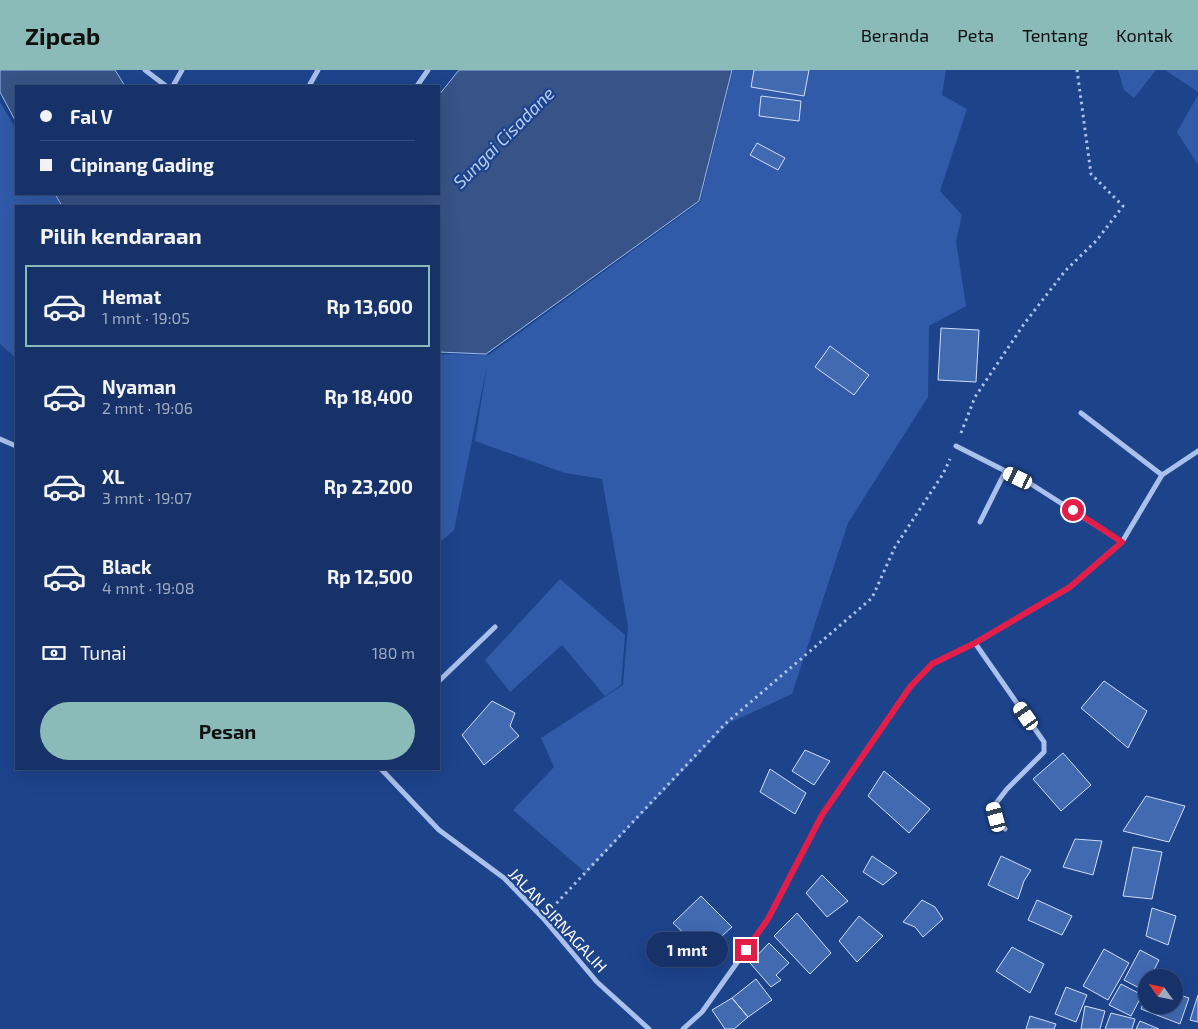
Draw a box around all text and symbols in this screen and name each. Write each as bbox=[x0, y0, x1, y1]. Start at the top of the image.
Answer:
text: Zipcab bbox=[25, 21, 100, 50]
text: Beranda bbox=[861, 24, 929, 46]
text: Peta bbox=[957, 24, 994, 46]
text: Tentang bbox=[1022, 24, 1088, 46]
text: Kontak bbox=[1116, 24, 1173, 46]
water label: Sungai Cisadane bbox=[448, 82, 559, 193]
text: Fal V bbox=[70, 105, 113, 128]
text: Cipinang Gading bbox=[70, 153, 214, 176]
text: Pilih kendaraan bbox=[40, 222, 202, 248]
icon: car bbox=[42, 284, 87, 329]
text: Hemat bbox=[102, 285, 161, 308]
text: Rp 13,600 bbox=[326, 295, 413, 318]
text: 1 mnt · 19:05 bbox=[102, 308, 190, 327]
icon: car bbox=[42, 374, 87, 419]
text: Nyaman bbox=[102, 375, 176, 398]
text: Rp 18,400 bbox=[325, 385, 413, 408]
text: 2 mnt · 19:06 bbox=[102, 398, 193, 417]
icon: car bbox=[42, 464, 87, 509]
text: XL bbox=[102, 465, 124, 488]
car bbox=[1001, 465, 1034, 491]
text: Rp 23,200 bbox=[324, 475, 413, 498]
text: 3 mnt · 19:07 bbox=[102, 488, 192, 507]
route start bbox=[1062, 499, 1084, 521]
icon: car bbox=[42, 554, 87, 599]
text: Black bbox=[102, 555, 152, 578]
text: Rp 12,500 bbox=[327, 565, 413, 588]
text: 4 mnt · 19:08 bbox=[102, 578, 194, 597]
icon: cash bbox=[40, 639, 68, 667]
text: Tunai bbox=[80, 641, 126, 664]
text: 180 m bbox=[372, 643, 415, 662]
car bbox=[1011, 699, 1040, 733]
button: Pesan bbox=[40, 702, 415, 760]
car bbox=[984, 801, 1007, 833]
street label: JALAN SIRNAGALIH bbox=[505, 864, 612, 976]
callout: 1 mnt bbox=[646, 932, 728, 968]
route end bbox=[735, 939, 757, 961]
text: 1 mnt bbox=[667, 940, 707, 959]
north arrow bbox=[1138, 969, 1182, 1014]
map controls bbox=[1138, 969, 1183, 1014]

